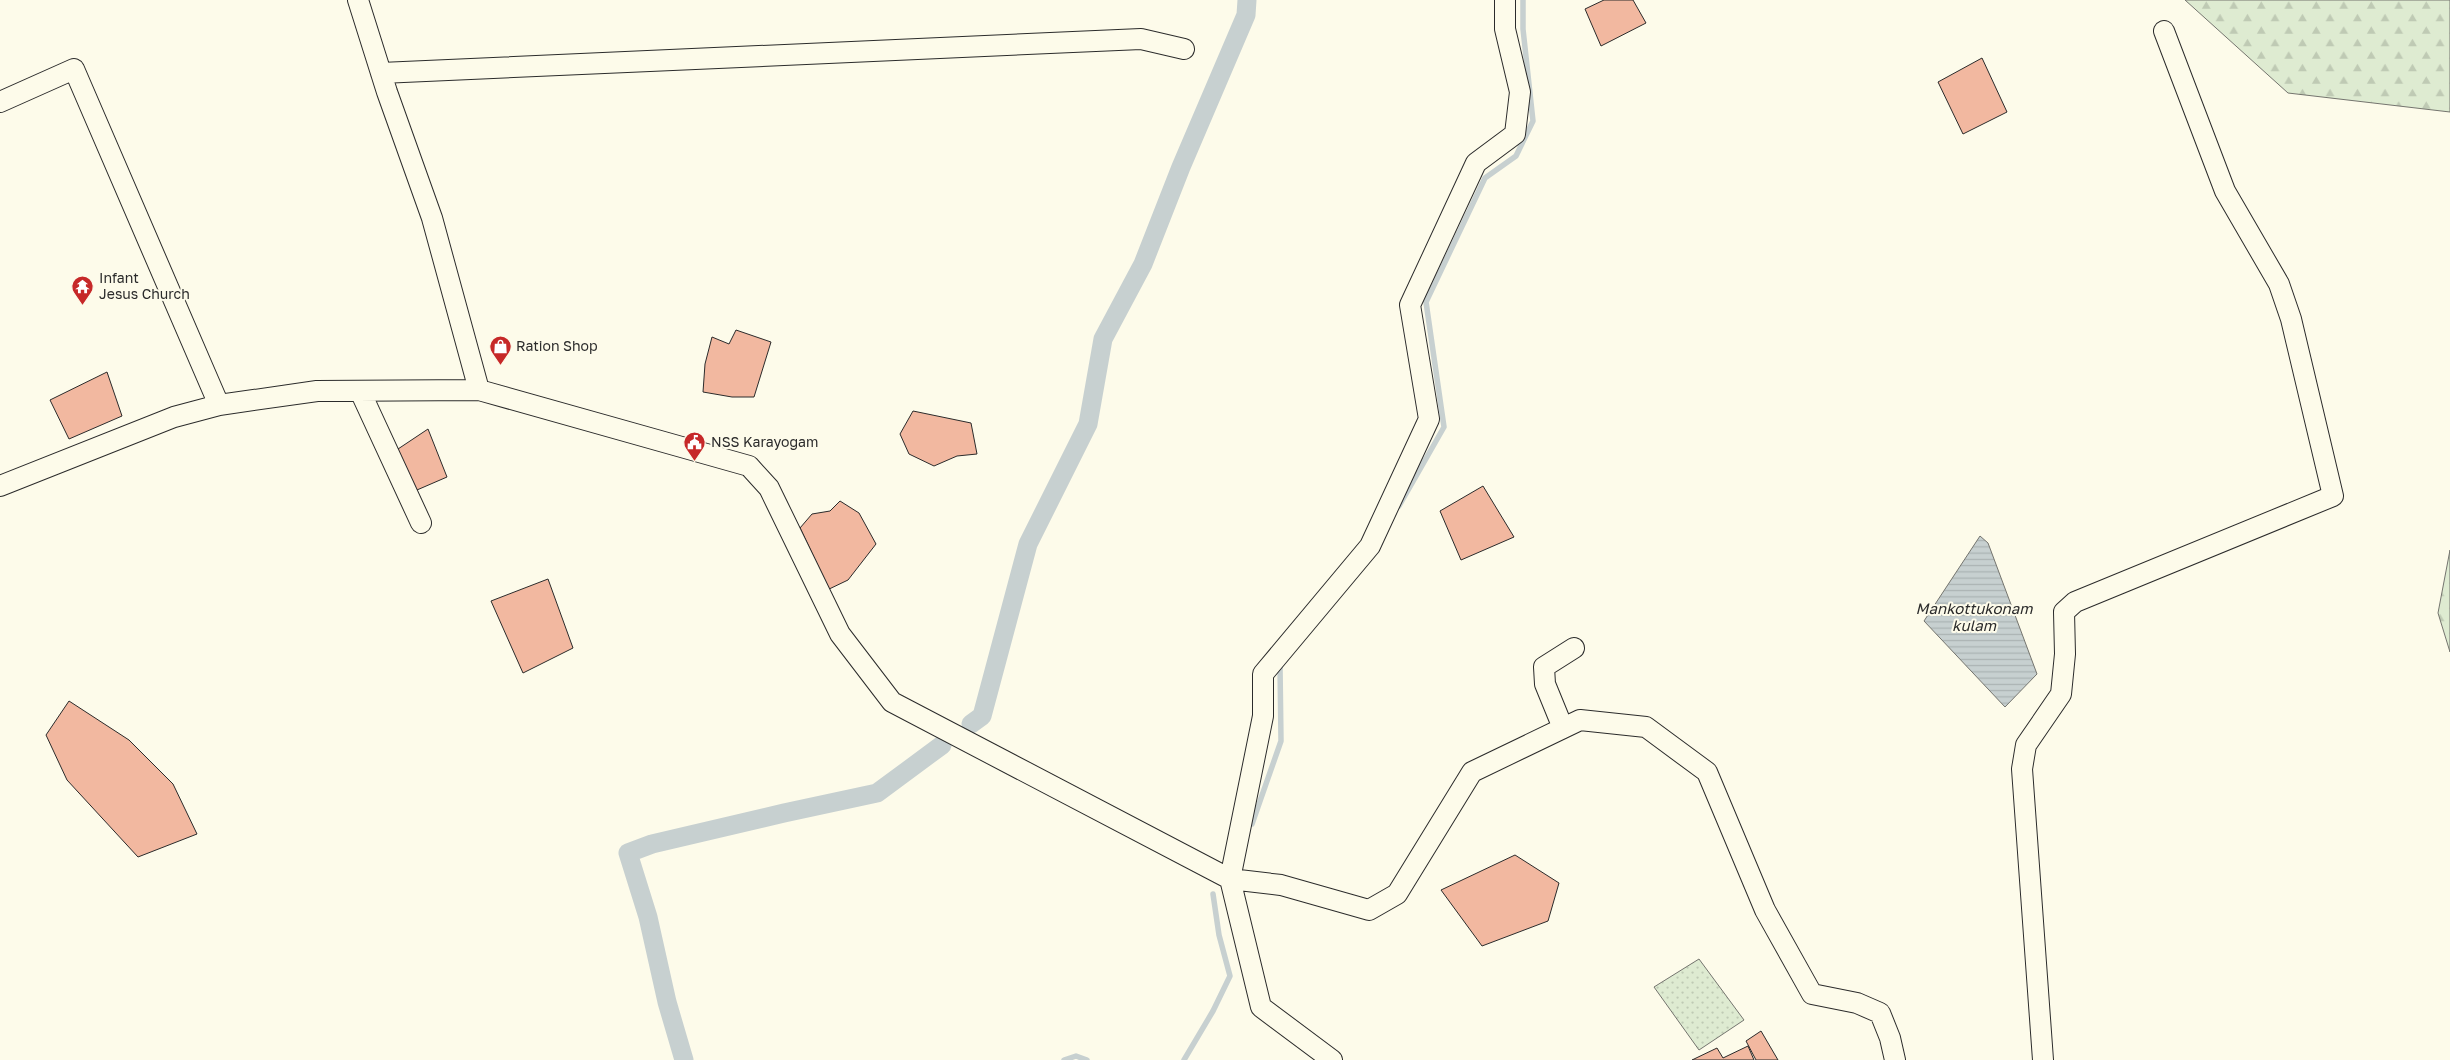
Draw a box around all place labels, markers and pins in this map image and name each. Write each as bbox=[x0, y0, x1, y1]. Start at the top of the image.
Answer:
place label: Infant Jesus Church bbox=[99, 269, 190, 302]
temple icon: Infant Jesus Church bbox=[71, 274, 95, 305]
shop icon: Ration Shop bbox=[488, 334, 512, 365]
place label: Ration Shop bbox=[516, 337, 598, 354]
public building icon: NSS Karayogam bbox=[683, 430, 707, 461]
place label: NSS Karayogam bbox=[711, 433, 818, 450]

